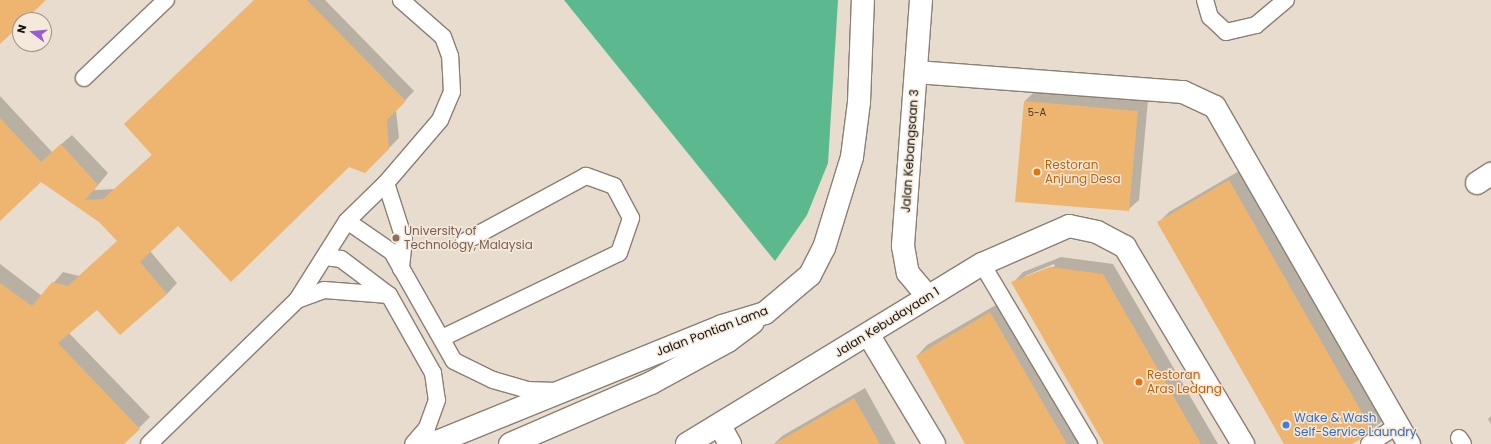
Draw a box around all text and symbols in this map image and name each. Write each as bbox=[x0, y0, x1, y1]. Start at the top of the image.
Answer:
north arrow bbox=[12, 12, 52, 52]
text: N bbox=[13, 23, 30, 35]
street label: Jalan Kebangsaan 3 bbox=[899, 89, 921, 213]
house number: 5-A bbox=[1028, 107, 1046, 119]
place label: Restoran Anjung Desa bbox=[1045, 158, 1121, 186]
marker: Restoran Anjung Desa bbox=[1032, 167, 1042, 177]
place label: University of Technology, Malaysia bbox=[404, 224, 533, 252]
marker: University of Technology, Malaysia bbox=[391, 233, 401, 243]
street label: Jalan Kebudayaan 1 bbox=[832, 284, 942, 360]
street label: Jalan Pontian Lama bbox=[654, 303, 770, 359]
place label: Restoran Aras Ledang bbox=[1147, 368, 1222, 396]
marker: Restoran Aras Ledang bbox=[1134, 377, 1144, 387]
place label: Wake & Wash Self-Service Laundry bbox=[1294, 411, 1417, 439]
marker: Wake & Wash Self-Service Laundry bbox=[1281, 420, 1291, 430]

